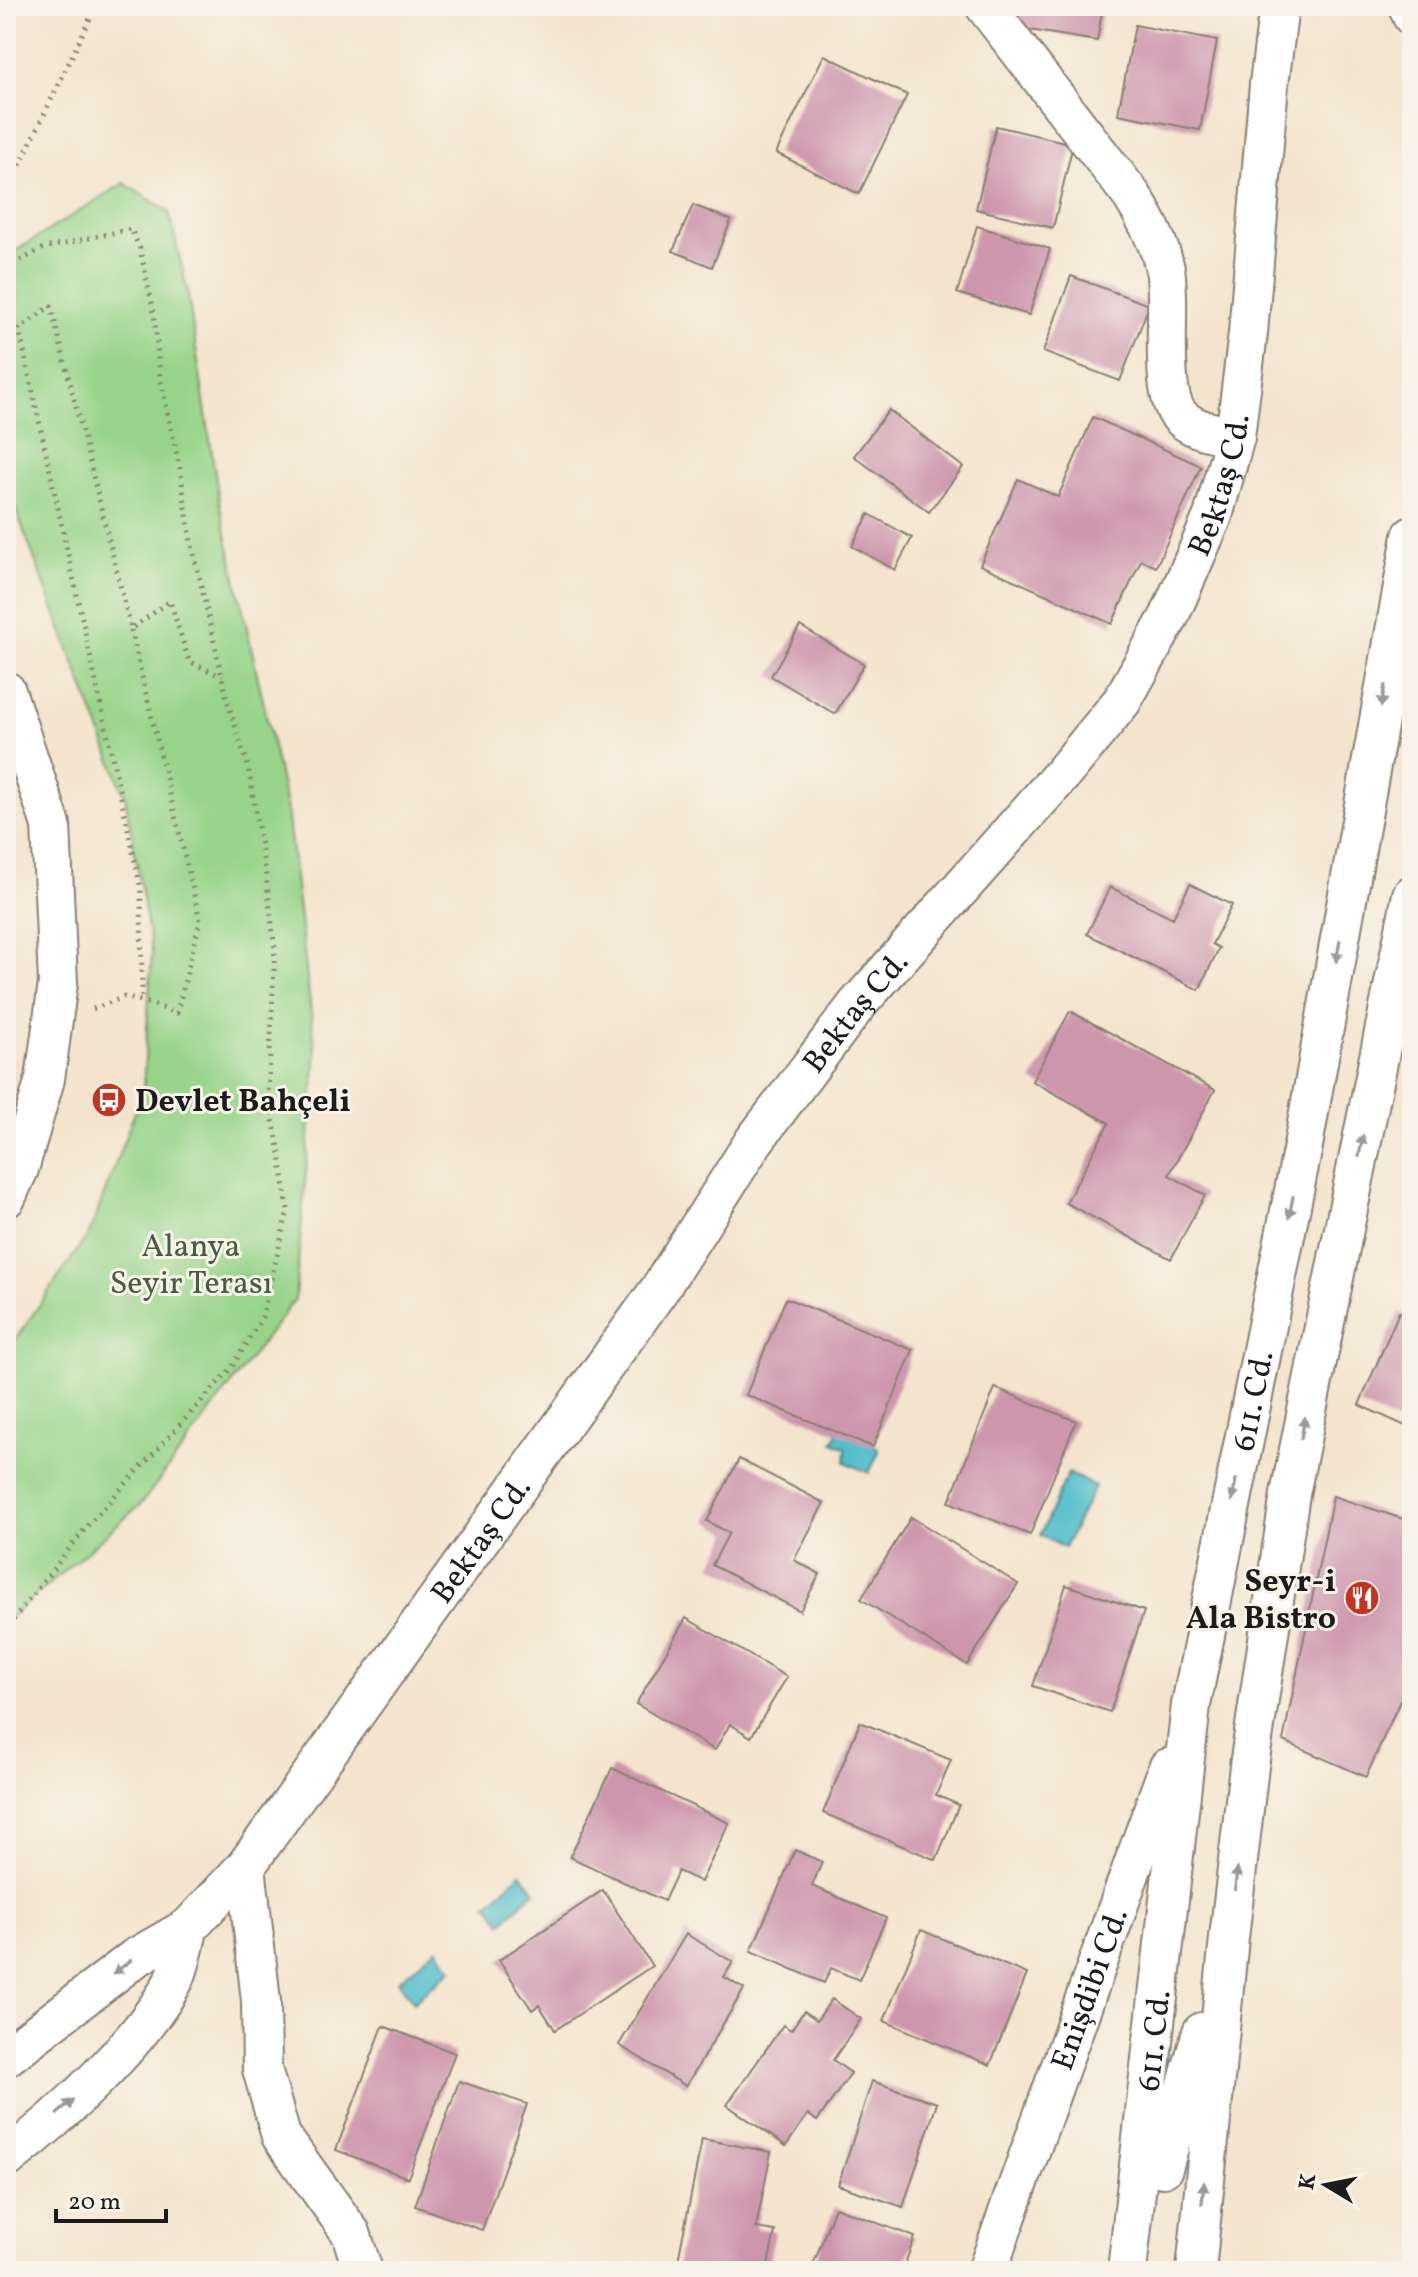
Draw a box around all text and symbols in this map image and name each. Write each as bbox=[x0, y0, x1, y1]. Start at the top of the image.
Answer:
street label: Bektaş Cd. bbox=[1179, 412, 1263, 564]
one-way arrow bbox=[1377, 683, 1389, 708]
one-way arrow bbox=[1331, 939, 1343, 964]
street label: Bektaş Cd. bbox=[794, 942, 920, 1084]
bus stop icon: Devlet Bahçeli bbox=[90, 1081, 128, 1119]
place label: Devlet Bahçeli bbox=[135, 1081, 351, 1125]
one-way arrow bbox=[1355, 1133, 1368, 1158]
one-way arrow bbox=[1284, 1195, 1296, 1220]
park label: Alanya Seyir Terası bbox=[110, 1226, 272, 1307]
street label: 611. Cd. bbox=[1223, 1347, 1286, 1455]
one-way arrow bbox=[1298, 1416, 1310, 1441]
street label: Bektaş Cd. bbox=[422, 1469, 543, 1614]
one-way arrow bbox=[1227, 1477, 1240, 1502]
place label: Seyr-i Ala Bistro bbox=[1186, 1561, 1336, 1642]
restaurant icon: Seyr-i Ala Bistro bbox=[1343, 1579, 1381, 1617]
one-way arrow bbox=[1229, 1866, 1242, 1891]
street label: Enişdibi Cd. bbox=[1042, 1903, 1141, 2077]
one-way arrow bbox=[112, 1959, 133, 1975]
street label: 611. Cd. bbox=[1128, 1988, 1184, 2094]
one-way arrow bbox=[55, 2099, 74, 2117]
north arrow bbox=[1286, 2145, 1366, 2225]
text: K bbox=[1292, 2171, 1325, 2193]
scale bar bbox=[56, 2173, 166, 2223]
one-way arrow bbox=[1197, 2180, 1210, 2205]
text: 20 m bbox=[68, 2186, 121, 2220]

